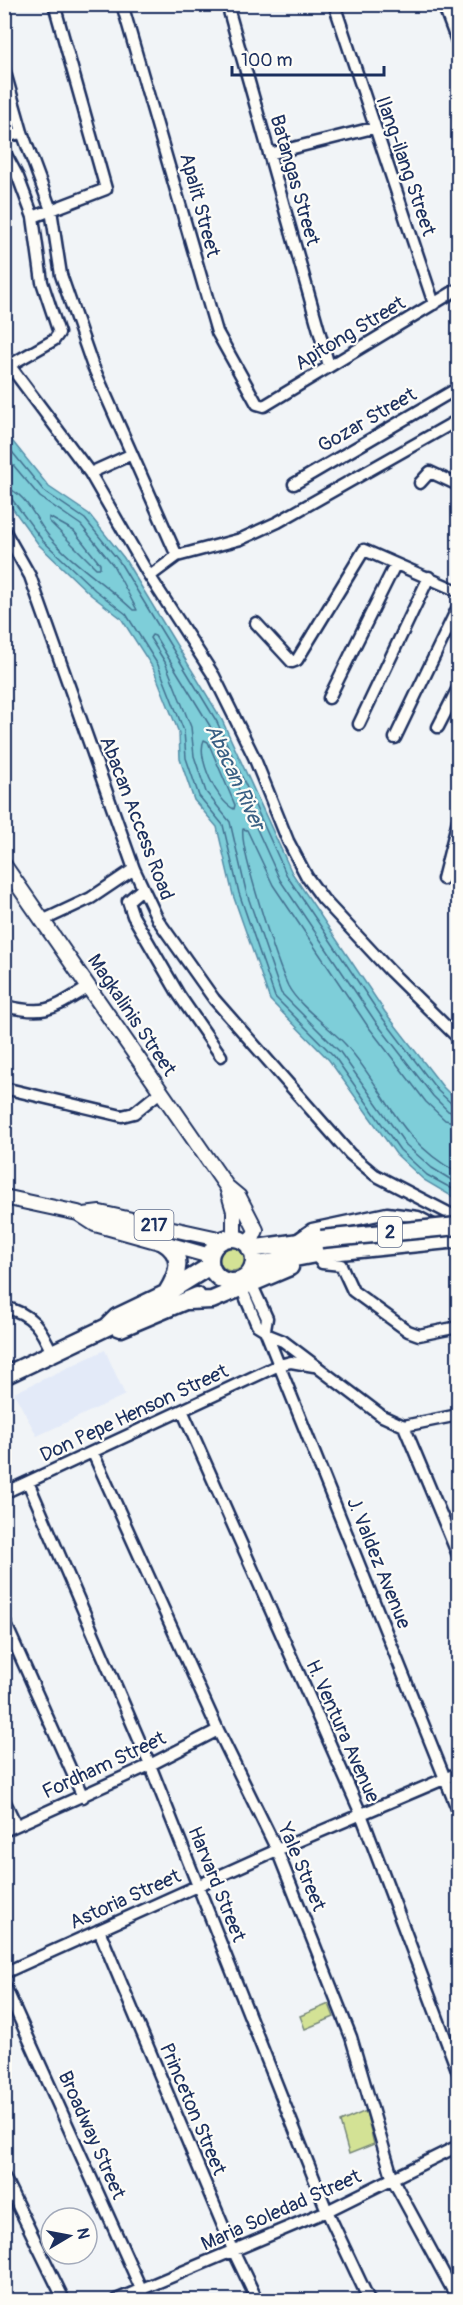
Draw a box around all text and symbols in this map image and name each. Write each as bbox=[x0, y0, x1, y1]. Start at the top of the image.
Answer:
scale bar bbox=[232, 39, 384, 77]
text: 100 m bbox=[241, 49, 293, 72]
street label: Ilang-ilang Street bbox=[370, 93, 442, 240]
street label: Batangas Street bbox=[264, 112, 326, 249]
street label: Apalit Street bbox=[174, 150, 226, 261]
street label: Apitong Street bbox=[290, 290, 411, 376]
street label: Gozar Street bbox=[313, 381, 421, 458]
water label: Abacan River bbox=[199, 720, 272, 837]
street label: Abacan Access Road bbox=[94, 733, 180, 903]
street label: Magkalinis Street bbox=[82, 949, 183, 1082]
road number: 217 bbox=[134, 1210, 174, 1240]
road number: 2 bbox=[378, 1217, 402, 1247]
street label: Don Pepe Henson Street bbox=[36, 1358, 233, 1468]
street label: J. Valdez Avenue bbox=[341, 1494, 417, 1632]
street label: H. Ventura Avenue bbox=[300, 1656, 386, 1806]
street label: Fordham Street bbox=[38, 1725, 171, 1805]
street label: Yale Street bbox=[272, 1818, 332, 1916]
street label: Harvard Street bbox=[182, 1823, 252, 1946]
street label: Astoria Street bbox=[65, 1863, 185, 1935]
street label: Princeton Street bbox=[154, 2039, 232, 2180]
street label: Broadway Street bbox=[53, 2067, 132, 2204]
street label: Maria Soledad Street bbox=[197, 2163, 366, 2257]
north arrow bbox=[39, 2206, 99, 2266]
text: N bbox=[72, 2227, 94, 2241]

